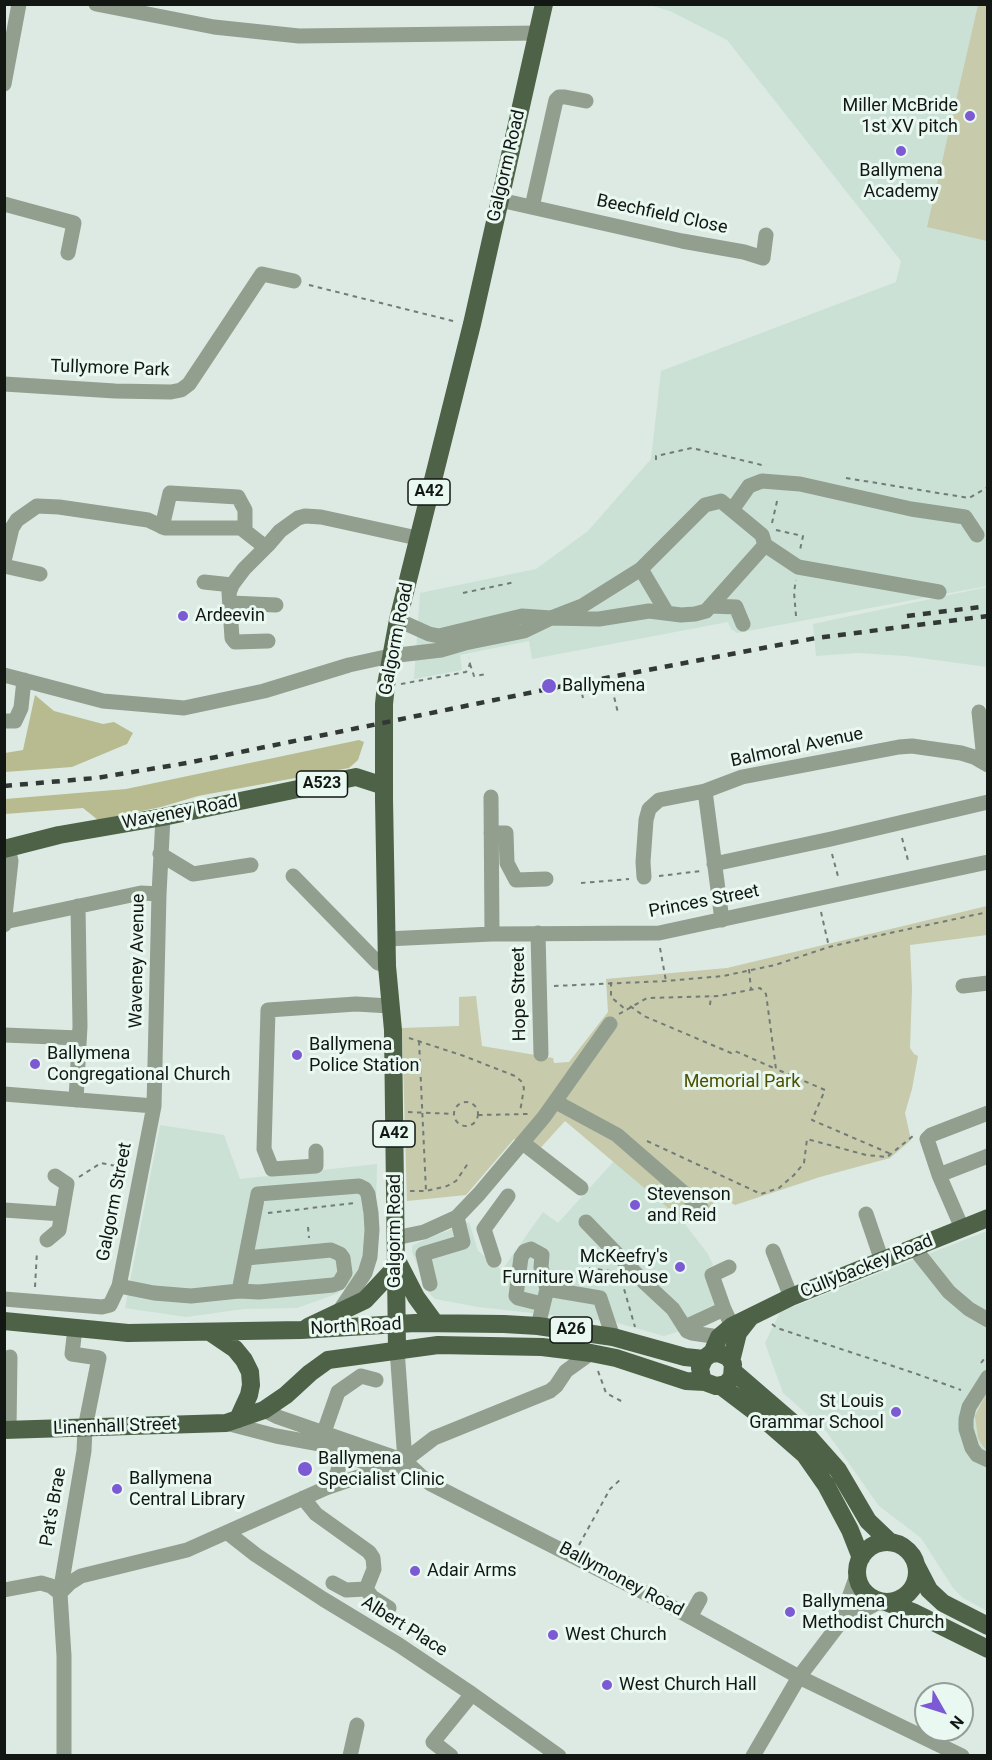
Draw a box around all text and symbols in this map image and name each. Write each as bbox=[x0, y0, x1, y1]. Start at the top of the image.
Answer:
place label: Miller McBride 1st XV pitch bbox=[843, 95, 958, 138]
street label: Galgorm Road bbox=[484, 108, 530, 224]
marker: Miller McBride 1st XV pitch bbox=[963, 109, 977, 123]
marker: Ballymena Academy bbox=[894, 144, 908, 158]
place label: Ballymena Academy bbox=[859, 160, 943, 202]
street label: Beechfield Close bbox=[595, 191, 729, 239]
street label: Tullymore Park bbox=[50, 356, 170, 382]
road number: A42 bbox=[408, 479, 450, 505]
street label: Galgorm Road bbox=[375, 581, 419, 697]
place label: Ardeevin bbox=[195, 605, 265, 627]
marker: Ardeevin bbox=[176, 609, 190, 623]
place label: Ballymena bbox=[562, 675, 645, 697]
marker: Ballymena bbox=[540, 677, 558, 695]
street label: Balmoral Avenue bbox=[729, 723, 865, 773]
road number: A523 bbox=[296, 771, 348, 797]
street label: Waveney Road bbox=[120, 791, 240, 835]
street label: Princes Street bbox=[647, 881, 761, 923]
street label: Waveney Avenue bbox=[126, 893, 150, 1029]
street label: Hope Street bbox=[508, 946, 532, 1042]
place label: Ballymena Police Station bbox=[309, 1034, 420, 1076]
place label: Ballymena Congregational Church bbox=[47, 1043, 230, 1086]
marker: Ballymena Police Station bbox=[290, 1048, 304, 1062]
marker: Ballymena Congregational Church bbox=[28, 1057, 42, 1071]
park label: Memorial Park bbox=[684, 1071, 800, 1093]
road number: A42 bbox=[373, 1121, 415, 1147]
street label: Galgorm Street bbox=[93, 1141, 137, 1263]
street label: Galgorm Road bbox=[384, 1174, 406, 1288]
place label: Stevenson and Reid bbox=[647, 1184, 731, 1226]
marker: Stevenson and Reid bbox=[628, 1198, 642, 1212]
street label: Cullybackey Road bbox=[798, 1231, 936, 1303]
place label: McKeefry's Furniture Warehouse bbox=[502, 1246, 668, 1288]
marker: McKeefry's Furniture Warehouse bbox=[673, 1260, 687, 1274]
street label: North Road bbox=[310, 1314, 402, 1340]
road number: A26 bbox=[550, 1317, 592, 1343]
place label: St Louis Grammar School bbox=[749, 1391, 884, 1434]
marker: St Louis Grammar School bbox=[889, 1405, 903, 1419]
street label: Linenhall Street bbox=[53, 1414, 177, 1440]
place label: Ballymena Specialist Clinic bbox=[318, 1448, 445, 1490]
marker: Ballymena Specialist Clinic bbox=[296, 1460, 314, 1478]
street label: Pat's Brae bbox=[36, 1466, 72, 1548]
place label: Ballymena Central Library bbox=[129, 1468, 245, 1510]
marker: Ballymena Central Library bbox=[110, 1482, 124, 1496]
street label: Ballymoney Road bbox=[555, 1538, 687, 1622]
place label: Adair Arms bbox=[427, 1560, 517, 1582]
marker: Adair Arms bbox=[408, 1564, 422, 1578]
place label: Ballymena Methodist Church bbox=[802, 1591, 944, 1634]
street label: Albert Place bbox=[357, 1592, 451, 1662]
marker: Ballymena Methodist Church bbox=[783, 1605, 797, 1619]
place label: West Church bbox=[565, 1624, 667, 1646]
marker: West Church bbox=[546, 1628, 560, 1642]
place label: West Church Hall bbox=[619, 1674, 757, 1696]
marker: West Church Hall bbox=[600, 1678, 614, 1692]
north arrow bbox=[914, 1682, 974, 1742]
text: N bbox=[946, 1712, 968, 1733]

